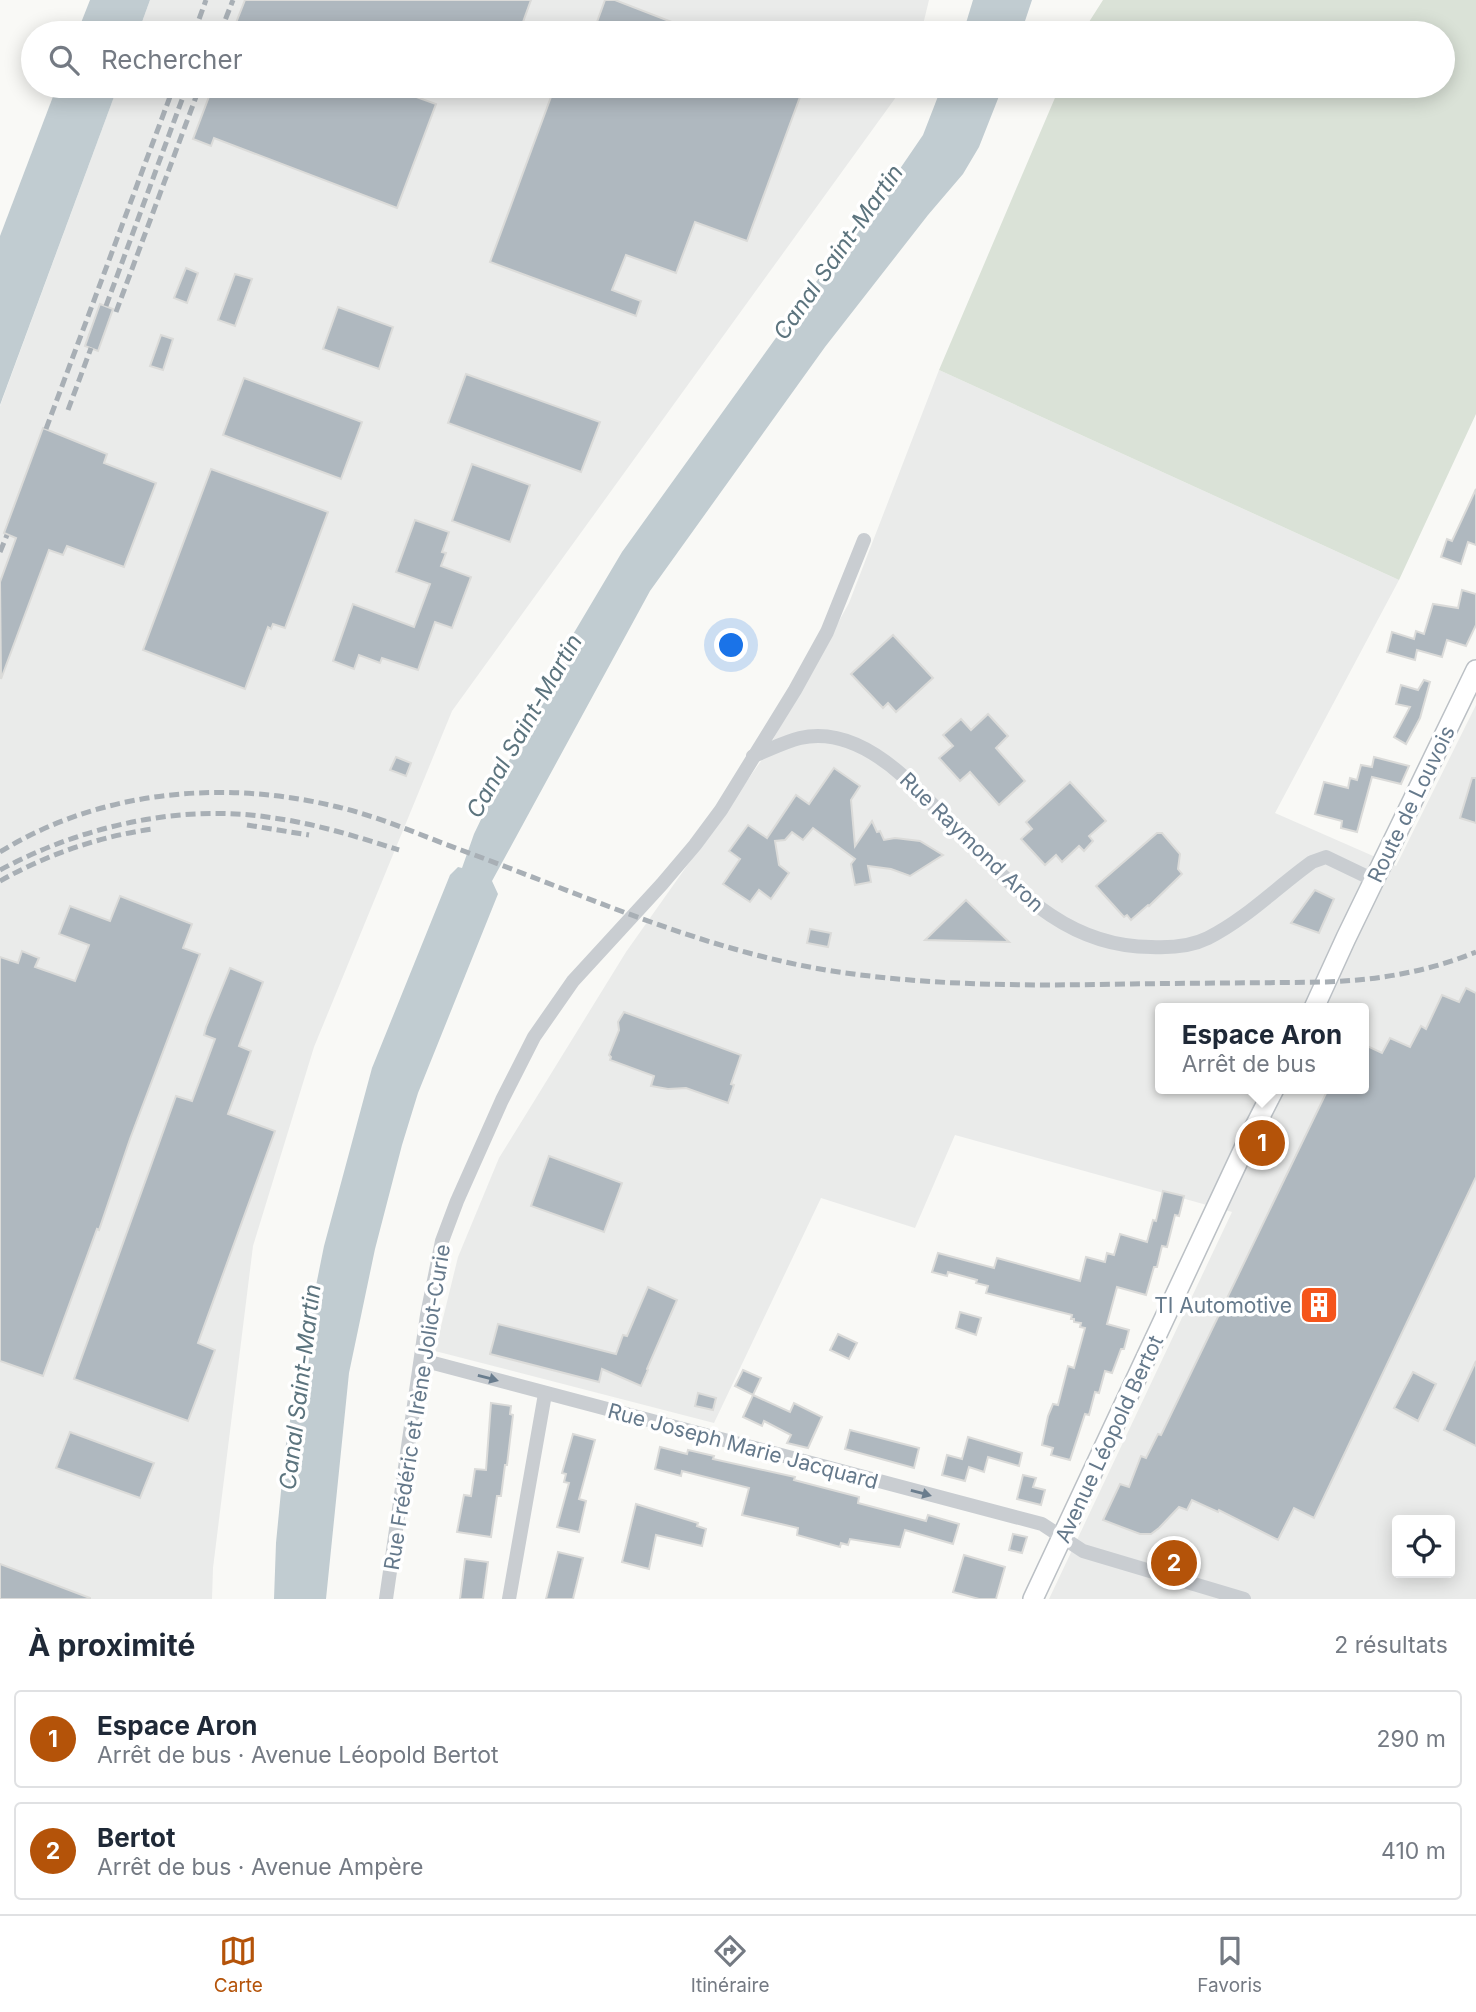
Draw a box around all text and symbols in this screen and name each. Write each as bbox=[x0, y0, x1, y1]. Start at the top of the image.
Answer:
search box bbox=[21, 21, 1455, 98]
icon: search bbox=[45, 41, 83, 79]
text: Rechercher bbox=[101, 44, 242, 75]
water label: Canal Saint-Martin bbox=[767, 159, 909, 345]
your location bbox=[714, 628, 748, 662]
water label: Canal Saint-Martin bbox=[460, 629, 588, 823]
street label: Route de Louvois bbox=[1362, 722, 1460, 886]
street label: Rue Raymond Aron bbox=[895, 767, 1049, 917]
popup bbox=[1155, 1003, 1369, 1094]
text: Espace Aron bbox=[1182, 1019, 1342, 1050]
text: Arrêt de bus bbox=[1182, 1050, 1316, 1078]
pin: 1 bbox=[1239, 1117, 1285, 1169]
street label: Rue Frédéric et Irène Joliot-Curie bbox=[379, 1242, 455, 1572]
water label: Canal Saint-Martin bbox=[273, 1283, 327, 1491]
building icon: TI Automotive bbox=[1298, 1284, 1340, 1326]
place label: TI Automotive bbox=[1154, 1293, 1292, 1318]
street label: Avenue Léopold Bertot bbox=[1050, 1331, 1168, 1547]
one-way arrow bbox=[477, 1374, 498, 1384]
street label: Rue Joseph Marie Jacquard bbox=[605, 1398, 881, 1494]
one-way arrow bbox=[910, 1488, 932, 1499]
map controls bbox=[1392, 1515, 1455, 1578]
button: locate bbox=[1392, 1515, 1455, 1578]
pin: 2 bbox=[1151, 1537, 1197, 1589]
text: À proximité bbox=[28, 1627, 195, 1663]
text: 2 résultats bbox=[1334, 1631, 1448, 1659]
text: Espace Aron bbox=[97, 1710, 258, 1741]
text: 1 bbox=[48, 1725, 58, 1753]
text: 290 m bbox=[1377, 1725, 1446, 1753]
text: Arrêt de bus · Avenue Léopold Bertot bbox=[97, 1741, 498, 1769]
text: Bertot bbox=[97, 1822, 176, 1853]
text: 2 bbox=[46, 1837, 60, 1865]
text: 410 m bbox=[1381, 1837, 1446, 1865]
text: Arrêt de bus · Avenue Ampère bbox=[97, 1853, 423, 1881]
tab: Carte bbox=[214, 1932, 263, 1997]
tab: Itinéraire bbox=[691, 1932, 770, 1997]
tab: Favoris bbox=[1197, 1932, 1262, 1997]

